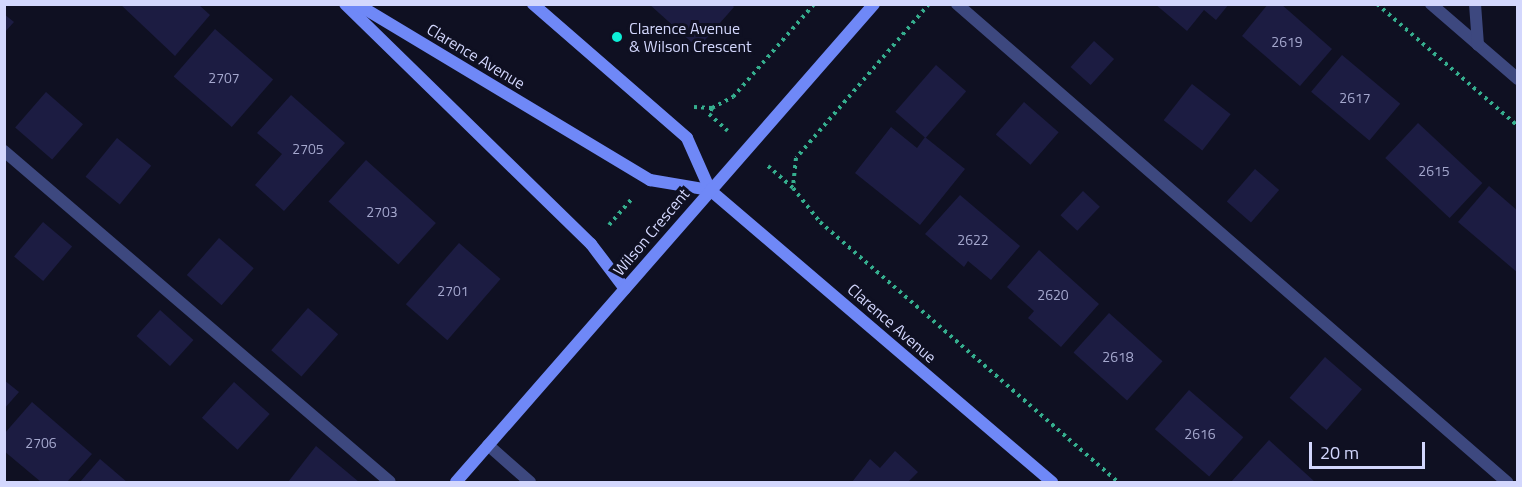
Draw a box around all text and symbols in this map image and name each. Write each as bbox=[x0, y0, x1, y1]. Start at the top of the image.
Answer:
place label: Clarence Avenue & Wilson Crescent bbox=[629, 18, 752, 56]
street label: Clarence Avenue bbox=[423, 19, 529, 93]
marker: Clarence Avenue & Wilson Crescent bbox=[610, 30, 624, 44]
house number: 2619 bbox=[1271, 34, 1303, 50]
house number: 2707 bbox=[208, 70, 240, 86]
house number: 2617 bbox=[1339, 90, 1371, 106]
house number: 2705 bbox=[292, 141, 324, 157]
house number: 2615 bbox=[1418, 163, 1450, 179]
street label: Wilson Crescent bbox=[609, 184, 693, 280]
house number: 2703 bbox=[366, 204, 398, 220]
house number: 2622 bbox=[957, 232, 989, 248]
street label: Clarence Avenue bbox=[844, 279, 940, 367]
house number: 2701 bbox=[437, 283, 469, 299]
house number: 2620 bbox=[1037, 287, 1069, 303]
house number: 2618 bbox=[1102, 349, 1134, 365]
house number: 2616 bbox=[1184, 426, 1216, 442]
scale bar bbox=[1312, 430, 1428, 468]
house number: 2706 bbox=[25, 435, 57, 451]
text: 20 m bbox=[1320, 439, 1359, 466]

